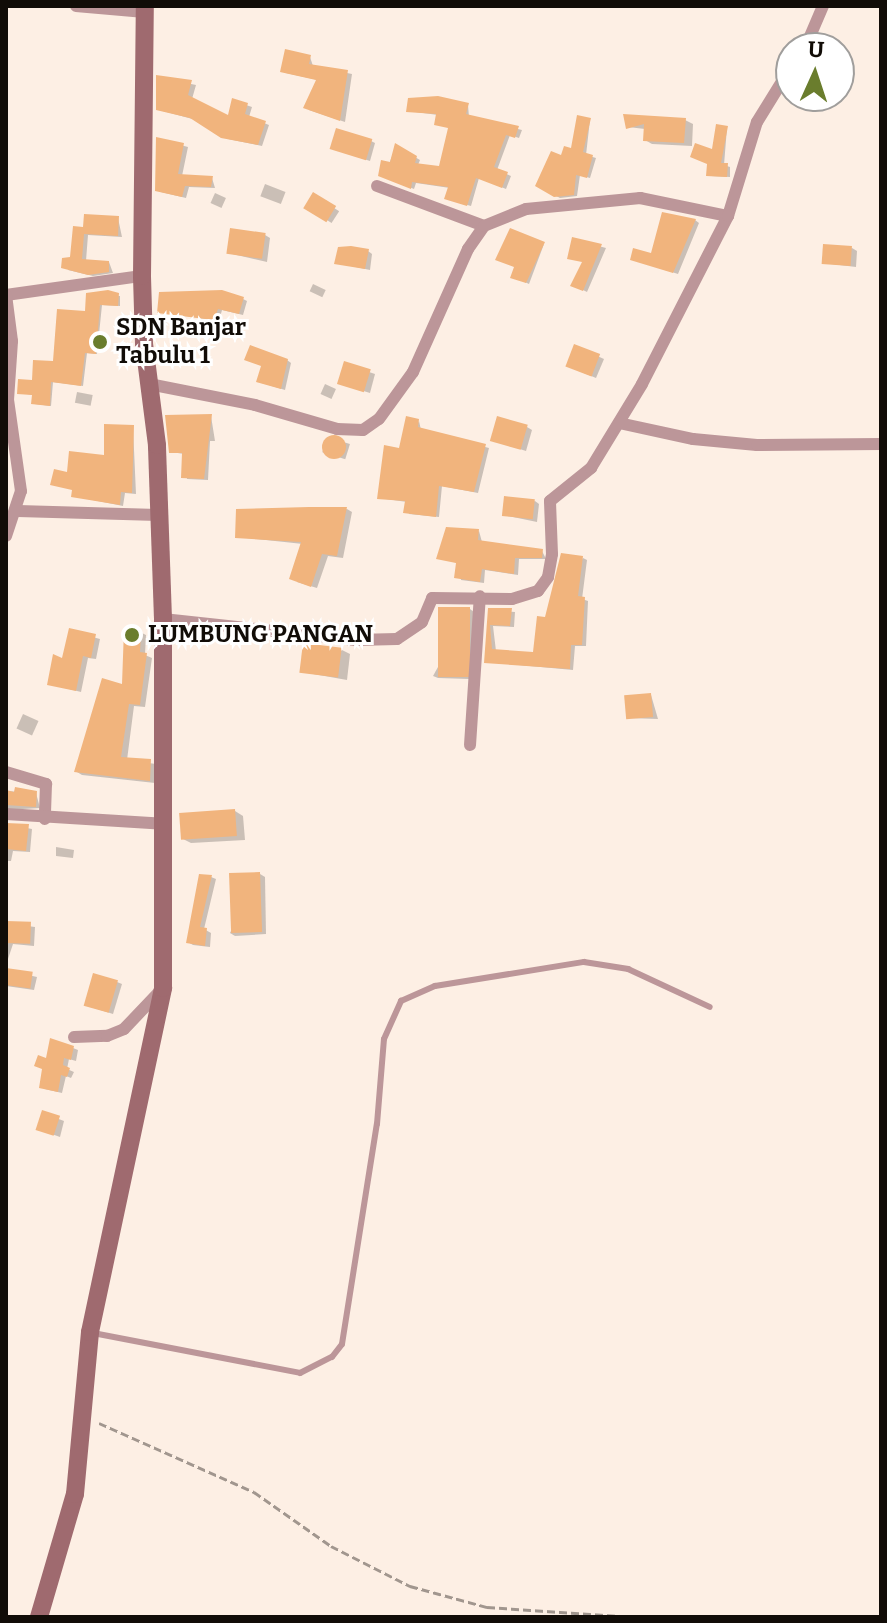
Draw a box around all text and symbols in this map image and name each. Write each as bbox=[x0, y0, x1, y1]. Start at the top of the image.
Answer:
north arrow bbox=[775, 32, 855, 112]
text: U bbox=[807, 36, 825, 63]
place label: SDN Banjar Tabulu 1 bbox=[116, 314, 246, 370]
marker: SDN Banjar Tabulu 1 bbox=[91, 333, 109, 351]
place label: LUMBUNG PANGAN bbox=[148, 621, 373, 649]
marker: LUMBUNG PANGAN bbox=[123, 626, 141, 644]

